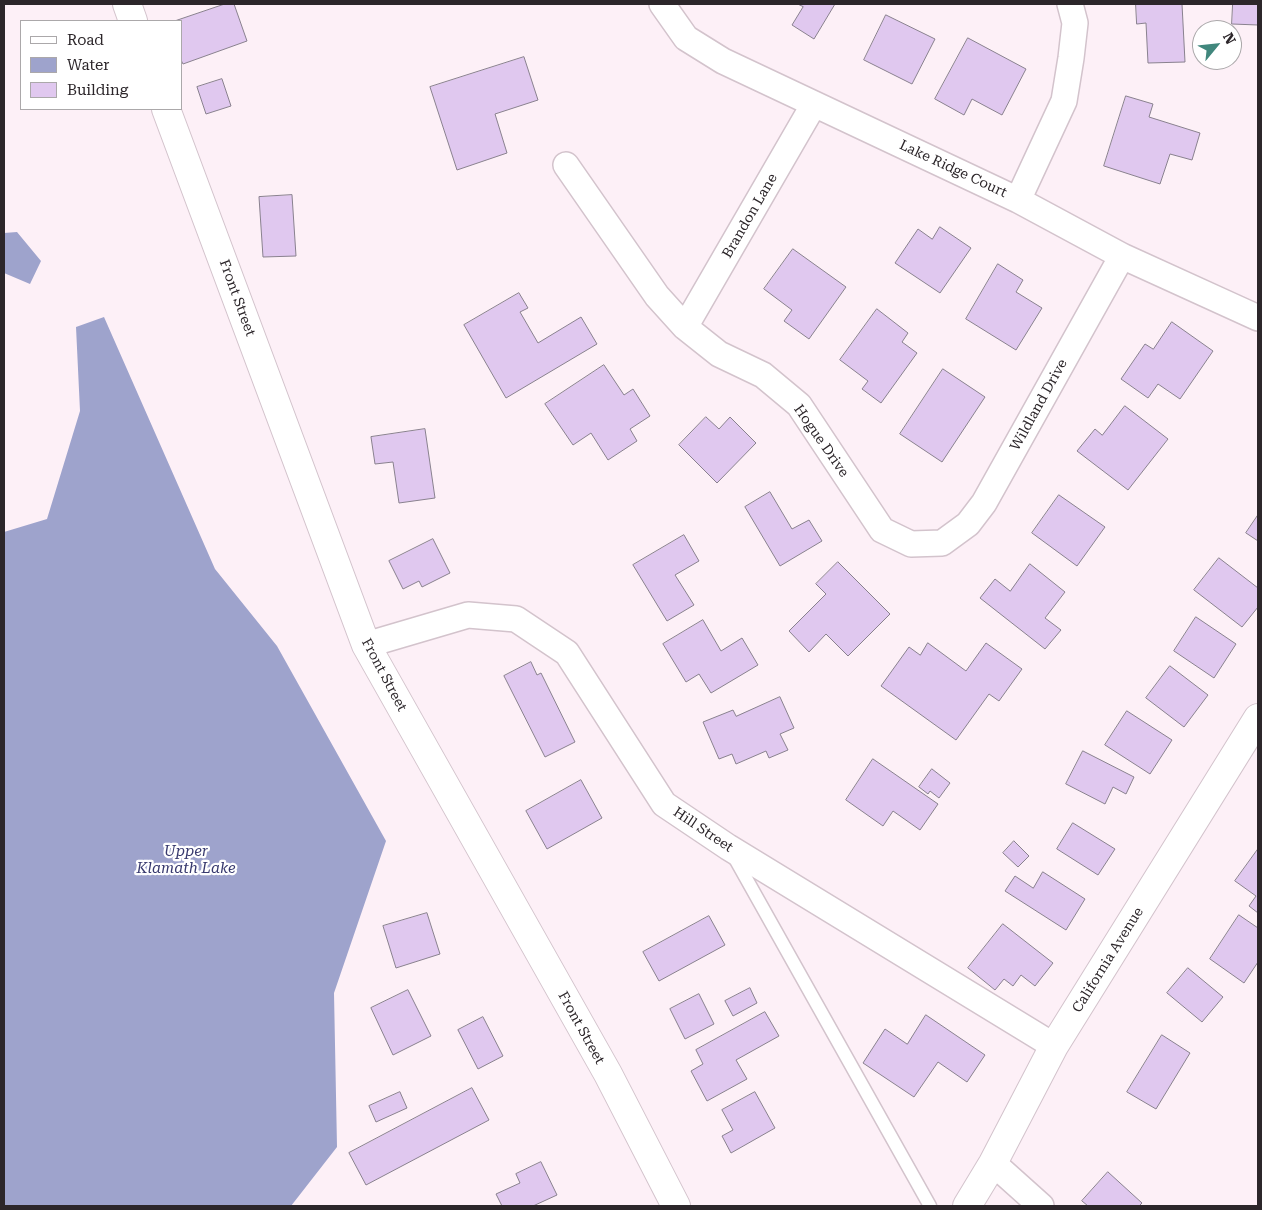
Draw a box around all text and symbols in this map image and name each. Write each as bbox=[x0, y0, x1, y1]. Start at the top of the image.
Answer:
legend bbox=[20, 20, 182, 110]
north arrow bbox=[1192, 20, 1242, 70]
text: N bbox=[1220, 30, 1239, 47]
text: Road bbox=[67, 31, 104, 49]
text: Water bbox=[67, 56, 109, 74]
text: Building bbox=[67, 81, 128, 99]
street label: Lake Ridge Court bbox=[897, 137, 1009, 201]
street label: Brandon Lane bbox=[719, 171, 781, 261]
street label: Front Street bbox=[215, 257, 259, 339]
street label: Wildland Drive bbox=[1007, 356, 1071, 454]
street label: Hogue Drive bbox=[790, 402, 852, 480]
street label: Front Street bbox=[358, 636, 410, 714]
street label: Hill Street bbox=[670, 804, 736, 856]
water label: Upper Klamath Lake bbox=[136, 843, 236, 878]
street label: California Avenue bbox=[1069, 904, 1147, 1016]
street label: Front Street bbox=[554, 989, 608, 1067]

